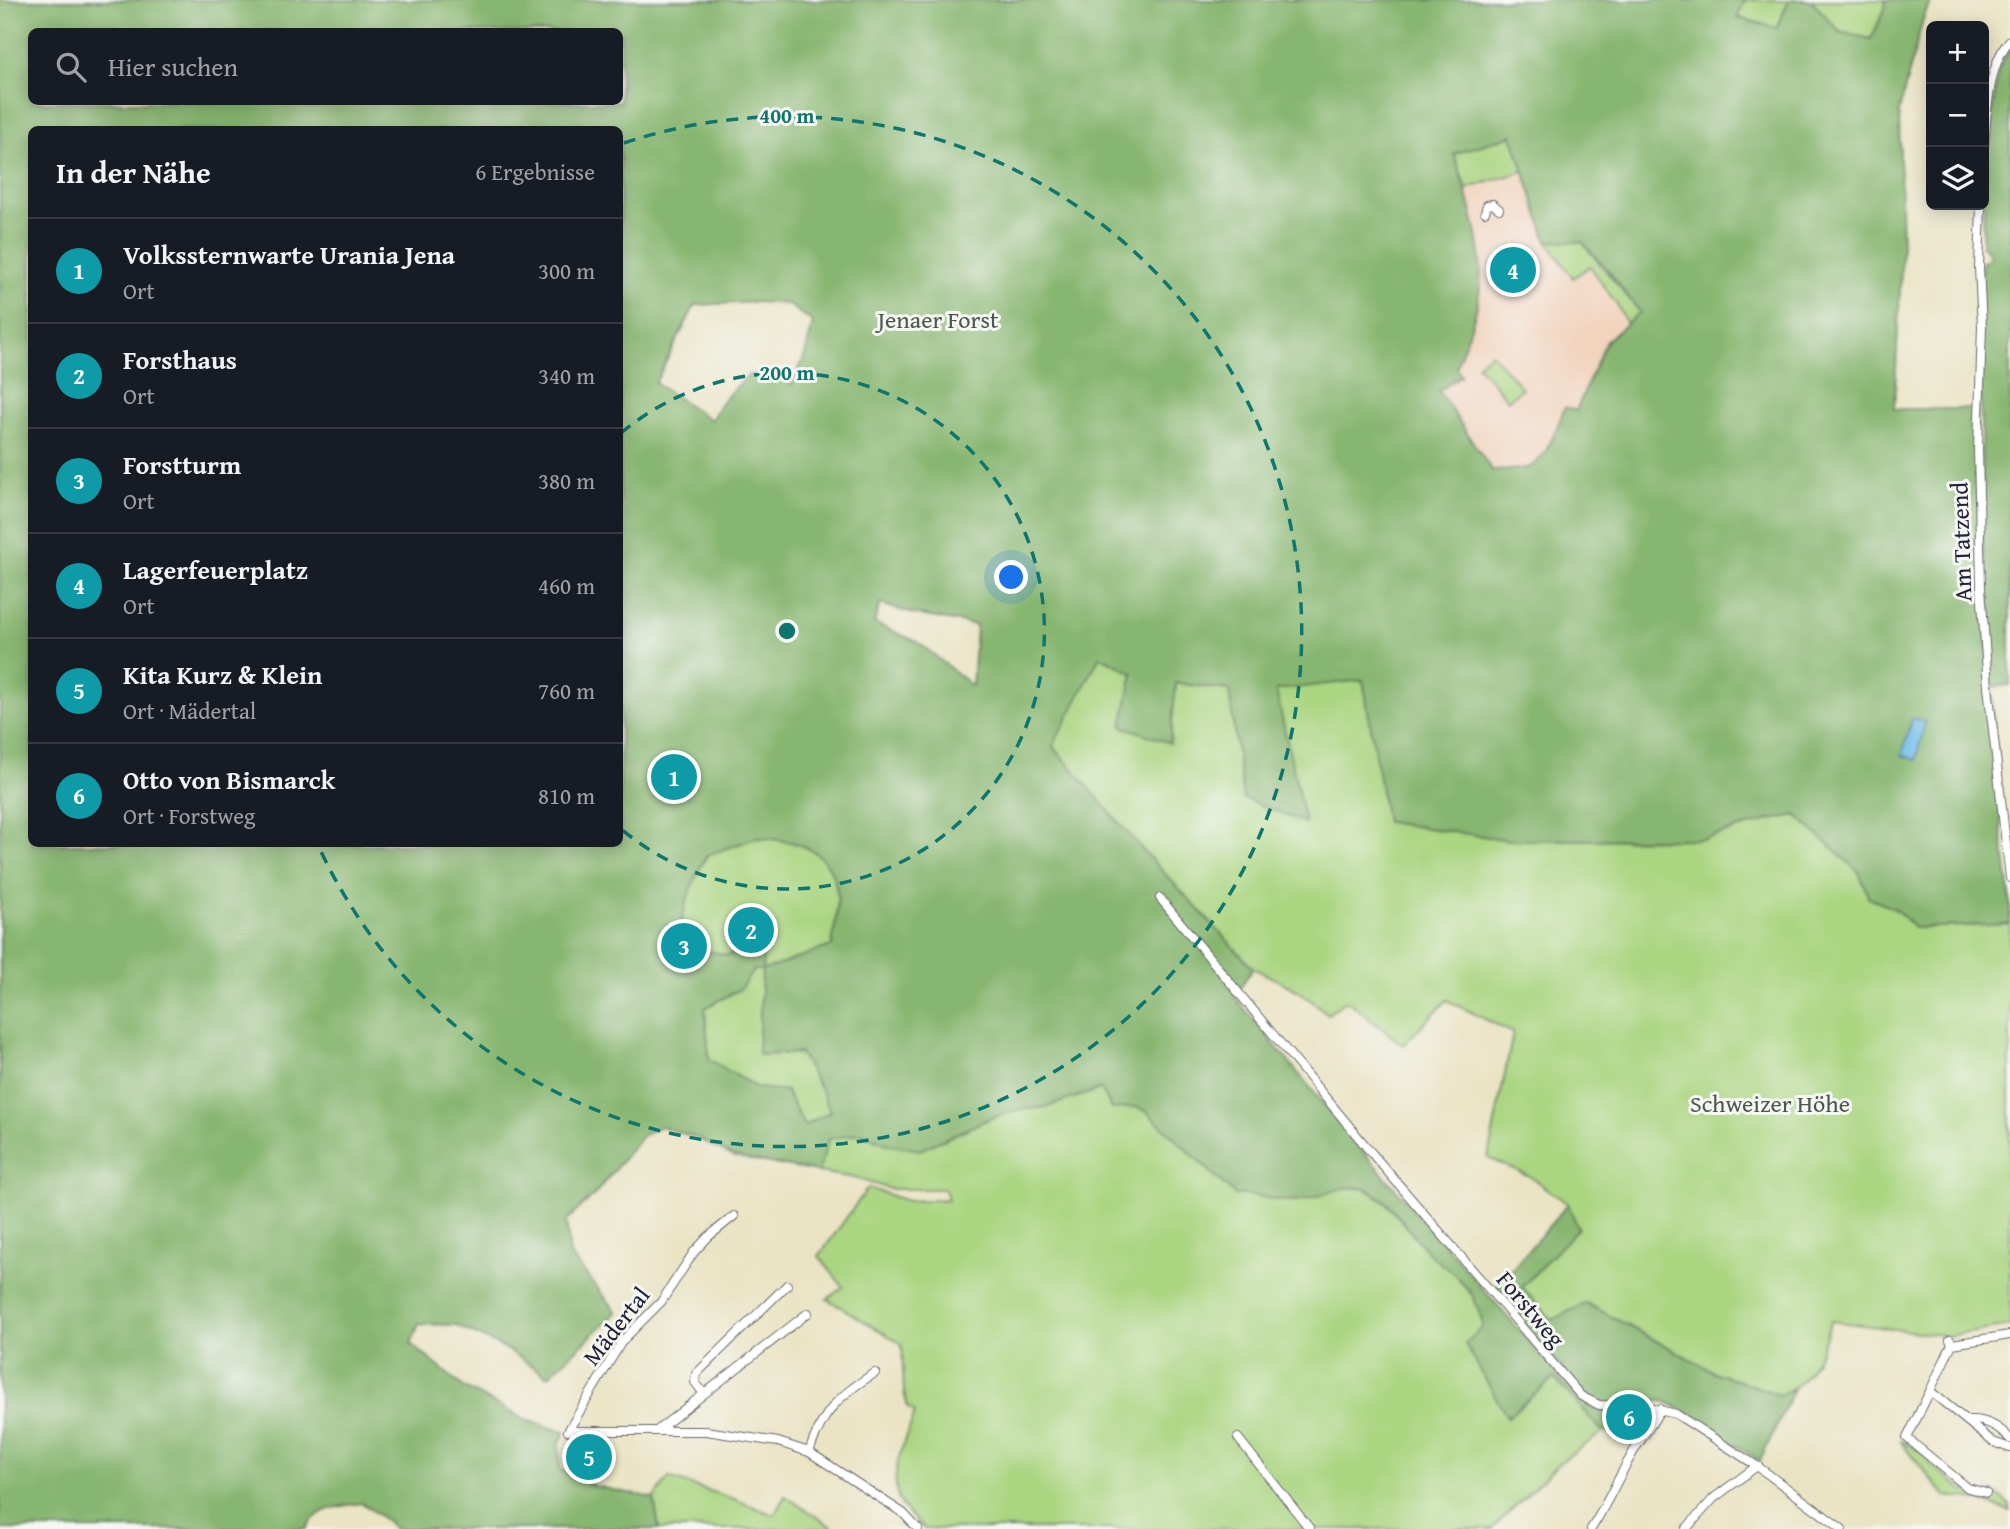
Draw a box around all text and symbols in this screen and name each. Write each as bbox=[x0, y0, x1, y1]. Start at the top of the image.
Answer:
map controls bbox=[1926, 21, 1989, 210]
button: + bbox=[1926, 21, 1989, 84]
search box bbox=[28, 28, 623, 105]
text: Hier suchen bbox=[108, 47, 238, 86]
icon: search bbox=[52, 48, 90, 86]
button: − bbox=[1926, 84, 1989, 147]
text: 400 m bbox=[759, 100, 815, 131]
button: layers bbox=[1926, 147, 1989, 210]
text: In der Nähe bbox=[56, 150, 211, 194]
text: 6 Ergebnisse bbox=[475, 155, 595, 188]
text: Volkssternwarte Urania Jena bbox=[123, 235, 455, 274]
pin: 4 bbox=[1490, 244, 1536, 296]
text: 1 bbox=[73, 254, 85, 287]
text: 300 m bbox=[538, 254, 595, 287]
text: Ort bbox=[123, 274, 155, 307]
park label: Jenaer Forst bbox=[875, 302, 999, 337]
text: Forsthaus bbox=[123, 340, 237, 379]
text: 200 m bbox=[759, 357, 815, 388]
text: 2 bbox=[73, 359, 85, 392]
text: 340 m bbox=[538, 359, 595, 392]
text: Ort bbox=[123, 379, 155, 412]
text: Forstturm bbox=[123, 445, 241, 484]
text: 3 bbox=[73, 464, 85, 497]
text: 380 m bbox=[538, 464, 595, 497]
street label: Am Tatzend bbox=[1941, 481, 1981, 602]
text: Ort bbox=[123, 484, 155, 517]
text: Lagerfeuerplatz bbox=[123, 550, 308, 589]
your location bbox=[994, 560, 1028, 594]
text: 4 bbox=[73, 569, 85, 602]
text: 460 m bbox=[538, 569, 595, 602]
text: Ort bbox=[123, 589, 155, 622]
centre of rings bbox=[775, 619, 799, 643]
text: Kita Kurz & Klein bbox=[123, 655, 322, 694]
text: 5 bbox=[73, 674, 85, 707]
text: 760 m bbox=[538, 674, 595, 707]
text: Ort · Mädertal bbox=[123, 694, 256, 727]
pin: 1 bbox=[651, 751, 697, 803]
text: Otto von Bismarck bbox=[123, 760, 335, 799]
text: 6 bbox=[73, 779, 85, 812]
text: 810 m bbox=[538, 779, 595, 812]
text: Ort · Forstweg bbox=[123, 799, 255, 832]
pin: 2 bbox=[728, 904, 774, 956]
pin: 3 bbox=[661, 920, 707, 972]
park label: Schweizer Höhe bbox=[1690, 1086, 1850, 1121]
street label: Forstweg bbox=[1488, 1263, 1574, 1355]
street label: Mädertal bbox=[574, 1279, 658, 1373]
pin: 6 bbox=[1606, 1391, 1652, 1443]
pin: 5 bbox=[566, 1431, 612, 1483]

